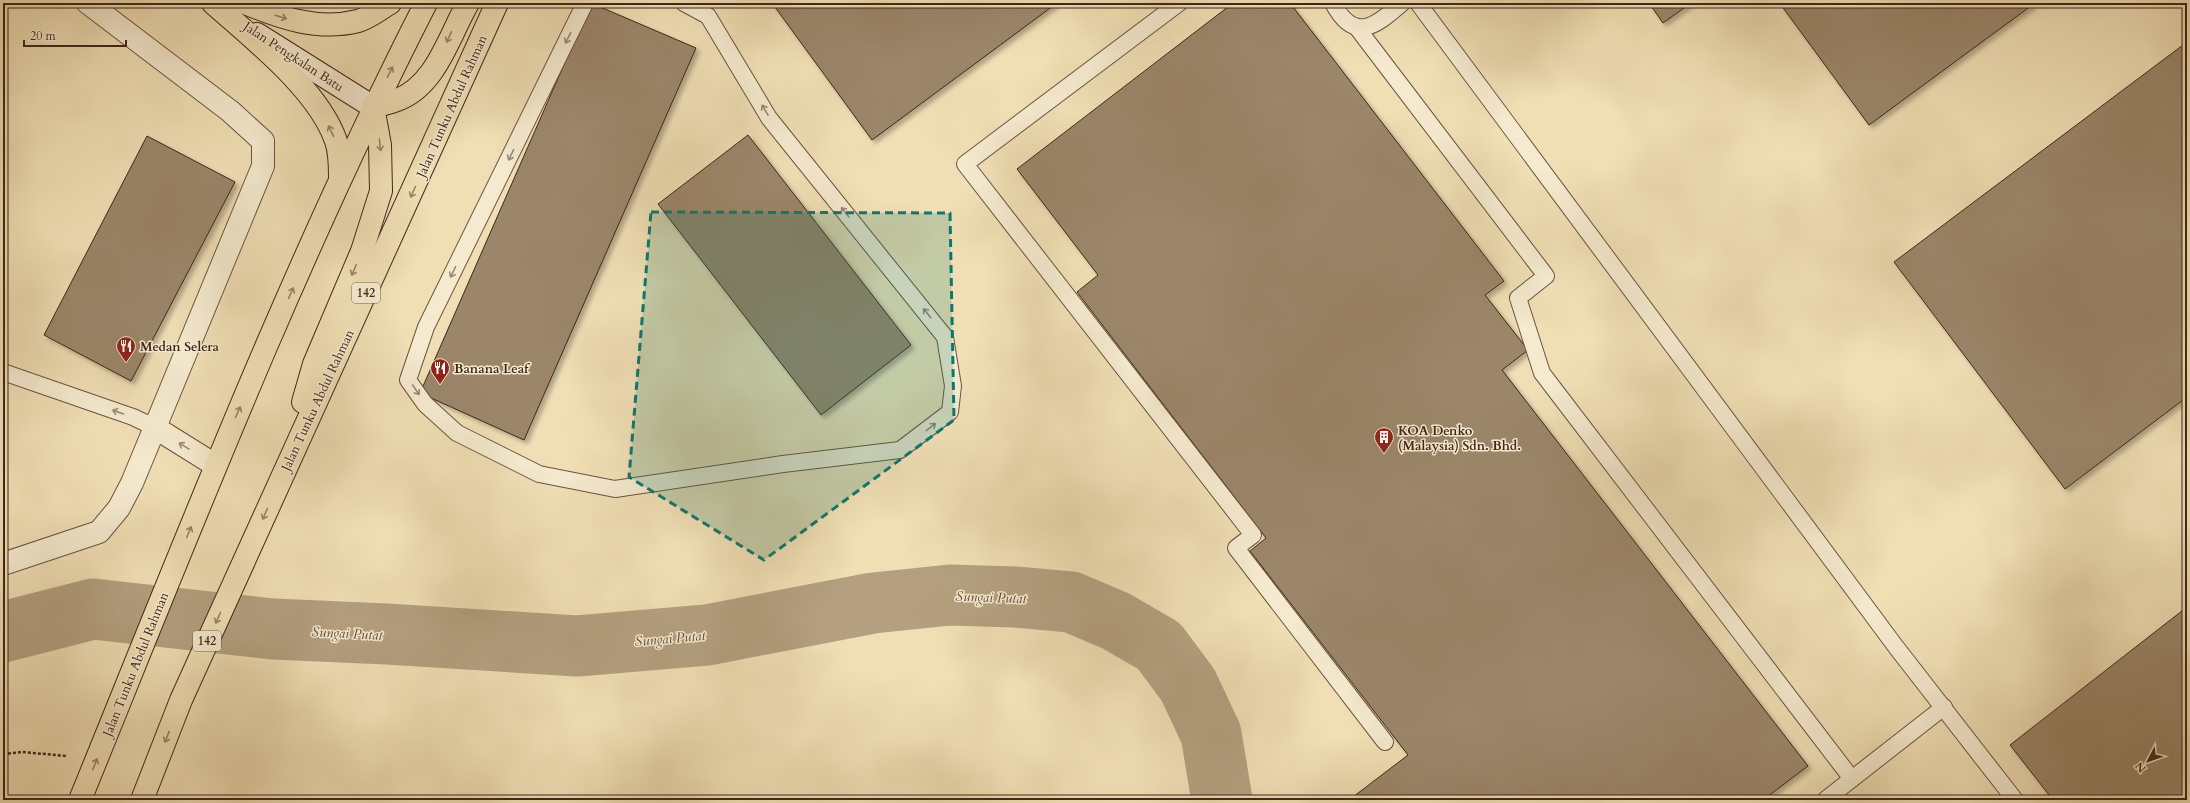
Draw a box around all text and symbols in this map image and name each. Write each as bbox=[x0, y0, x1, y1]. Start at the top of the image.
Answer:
one-way arrow bbox=[274, 14, 287, 21]
street label: Jalan Pengkalan Batu bbox=[238, 17, 347, 96]
scale bar bbox=[24, 22, 126, 48]
text: 20 m bbox=[30, 28, 57, 44]
one-way arrow bbox=[445, 31, 452, 43]
street label: Jalan Tunku Abdul Rahman bbox=[411, 32, 492, 182]
one-way arrow bbox=[564, 32, 571, 44]
one-way arrow bbox=[387, 66, 395, 78]
one-way arrow bbox=[760, 104, 768, 116]
one-way arrow bbox=[327, 125, 334, 137]
one-way arrow bbox=[376, 138, 383, 151]
one-way arrow bbox=[506, 149, 514, 161]
one-way arrow bbox=[409, 186, 416, 198]
one-way arrow bbox=[841, 207, 849, 218]
one-way arrow bbox=[350, 264, 357, 276]
one-way arrow bbox=[449, 265, 457, 277]
road number: 142 bbox=[352, 283, 380, 303]
one-way arrow bbox=[288, 287, 295, 299]
one-way arrow bbox=[922, 308, 931, 319]
street label: Jalan Tunku Abdul Rahman bbox=[276, 326, 359, 476]
restaurant icon: Medan Selera bbox=[115, 335, 137, 363]
place label: Medan Selera bbox=[140, 338, 219, 356]
restaurant icon: Banana Leaf bbox=[429, 357, 451, 385]
place label: Banana Leaf bbox=[454, 360, 531, 378]
one-way arrow bbox=[412, 384, 420, 396]
one-way arrow bbox=[235, 406, 243, 418]
one-way arrow bbox=[112, 408, 125, 415]
one-way arrow bbox=[925, 422, 936, 431]
place label: KOA Denko (Malaysia) Sdn. Bhd. bbox=[1398, 422, 1521, 455]
building icon: KOA Denko (Malaysia) Sdn. Bhd. bbox=[1373, 426, 1395, 454]
one-way arrow bbox=[179, 442, 190, 450]
one-way arrow bbox=[260, 507, 268, 519]
one-way arrow bbox=[185, 526, 193, 538]
water label: Sungai Putat bbox=[955, 587, 1028, 608]
street label: Jalan Tunku Abdul Rahman bbox=[98, 589, 173, 741]
one-way arrow bbox=[213, 612, 221, 624]
water label: Sungai Putat bbox=[311, 622, 384, 645]
water label: Sungai Putat bbox=[634, 626, 707, 651]
road number: 142 bbox=[193, 631, 221, 651]
one-way arrow bbox=[162, 730, 170, 742]
north arrow bbox=[2128, 741, 2168, 781]
one-way arrow bbox=[92, 758, 99, 770]
text: N bbox=[2132, 758, 2150, 776]

